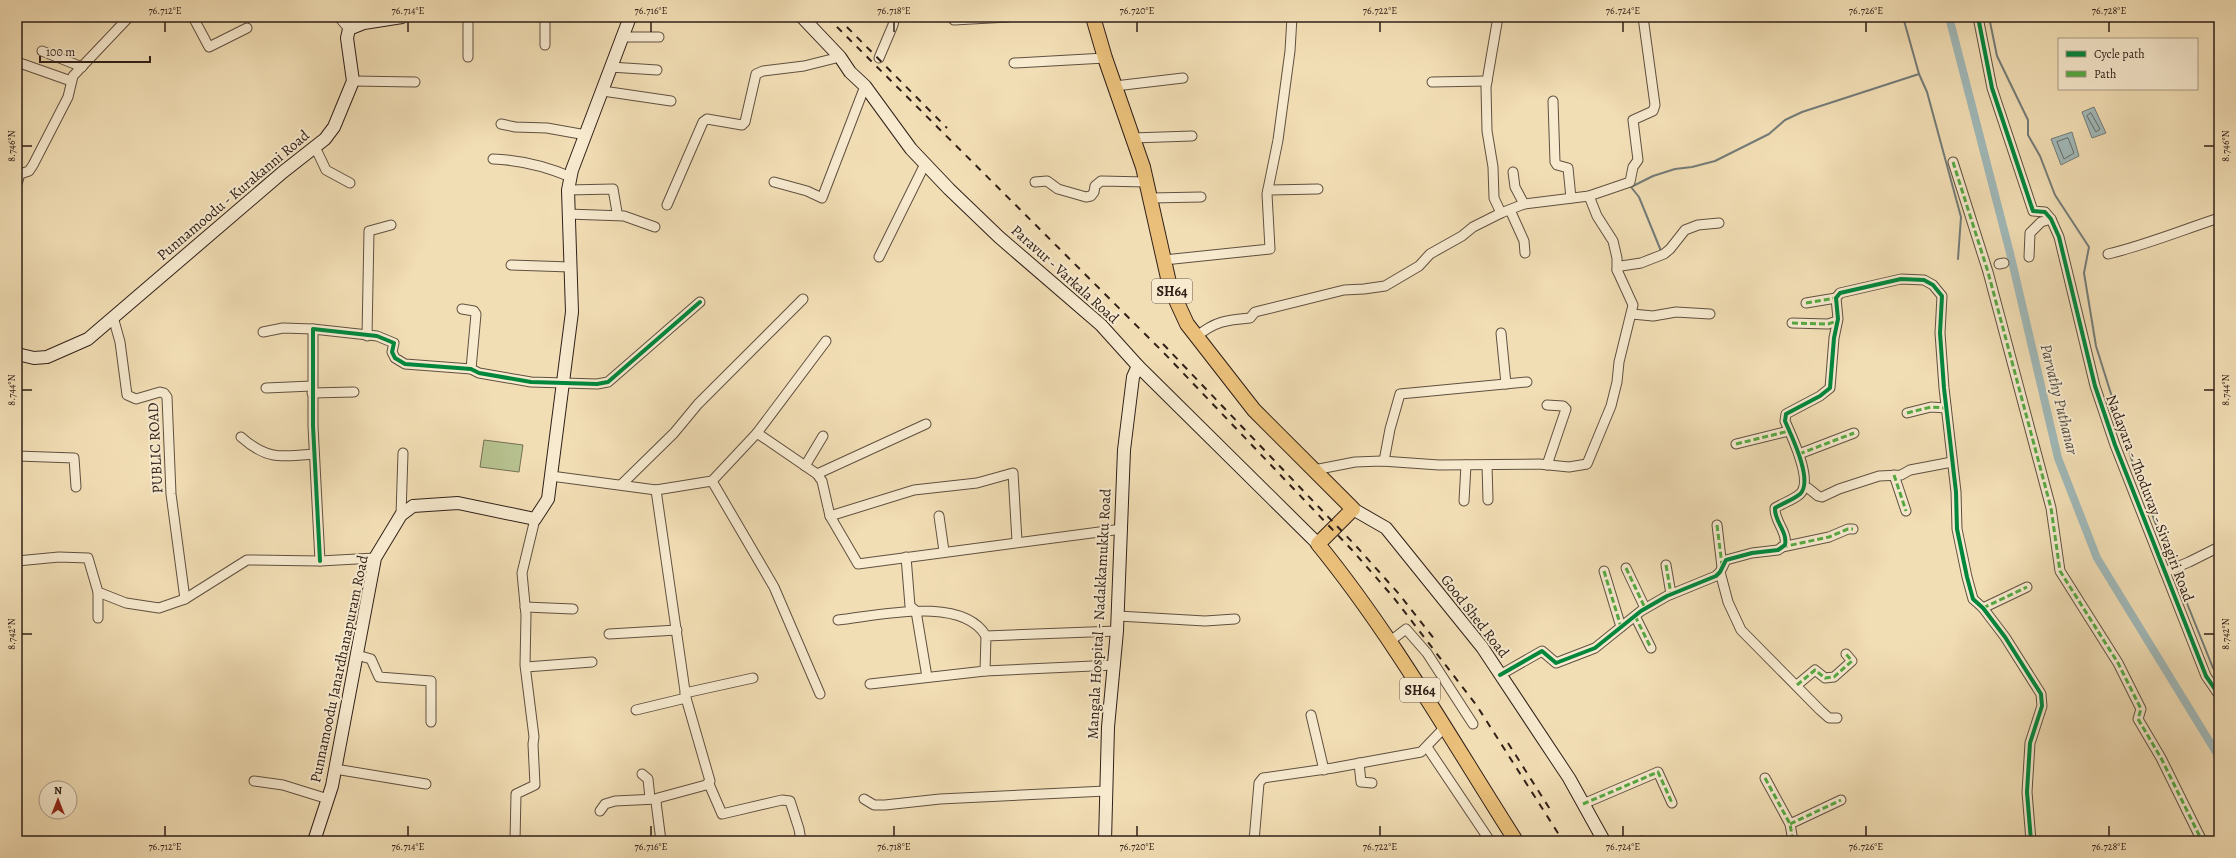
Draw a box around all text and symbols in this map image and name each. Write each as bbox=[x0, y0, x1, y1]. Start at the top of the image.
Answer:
text: 76.712°E bbox=[148, 4, 182, 17]
text: 76.714°E bbox=[392, 4, 425, 17]
text: 76.716°E bbox=[634, 4, 668, 17]
text: 76.718°E bbox=[877, 4, 911, 17]
text: 76.720°E bbox=[1119, 4, 1155, 17]
text: 76.722°E bbox=[1363, 4, 1397, 17]
text: 76.724°E bbox=[1606, 4, 1640, 17]
text: 76.726°E bbox=[1849, 4, 1883, 17]
text: 76.728°E bbox=[2092, 4, 2126, 17]
scale bar bbox=[40, 38, 150, 64]
legend bbox=[2058, 38, 2198, 90]
text: 100 m bbox=[46, 44, 75, 60]
text: Cycle path bbox=[2094, 46, 2145, 62]
text: Path bbox=[2094, 66, 2117, 82]
street label: Punnamoodu - Kurakanni Road bbox=[153, 125, 314, 265]
text: 8.746°N bbox=[5, 130, 18, 162]
text: 8.746°N bbox=[2219, 130, 2232, 162]
street label: Paravur - Varkala Road bbox=[1007, 220, 1124, 328]
road number: SH64 bbox=[1152, 279, 1192, 303]
water label: Parvathy Puthanar bbox=[2035, 342, 2084, 457]
text: 8.744°N bbox=[5, 374, 18, 406]
text: 8.744°N bbox=[2219, 374, 2232, 406]
street label: Nadayara - Thoduvay - Sivagiri Road bbox=[2101, 392, 2199, 605]
street label: PUBLIC ROAD bbox=[143, 402, 167, 494]
street label: Mangala Hospital - Nadakkamukku Road bbox=[1082, 487, 1116, 740]
street label: Punnamoodu Janardhanapuram Road bbox=[305, 552, 373, 785]
street label: Good Shed Road bbox=[1436, 570, 1514, 662]
text: 8.742°N bbox=[5, 618, 18, 650]
text: 8.742°N bbox=[2219, 618, 2232, 650]
road number: SH64 bbox=[1400, 678, 1440, 702]
north arrow bbox=[38, 780, 78, 820]
text: N bbox=[54, 783, 62, 798]
text: 76.712°E bbox=[148, 840, 182, 853]
text: 76.714°E bbox=[392, 840, 425, 853]
text: 76.716°E bbox=[634, 840, 668, 853]
text: 76.718°E bbox=[877, 840, 911, 853]
text: 76.720°E bbox=[1119, 840, 1155, 853]
text: 76.722°E bbox=[1363, 840, 1397, 853]
text: 76.724°E bbox=[1606, 840, 1640, 853]
text: 76.726°E bbox=[1849, 840, 1883, 853]
text: 76.728°E bbox=[2092, 840, 2126, 853]

